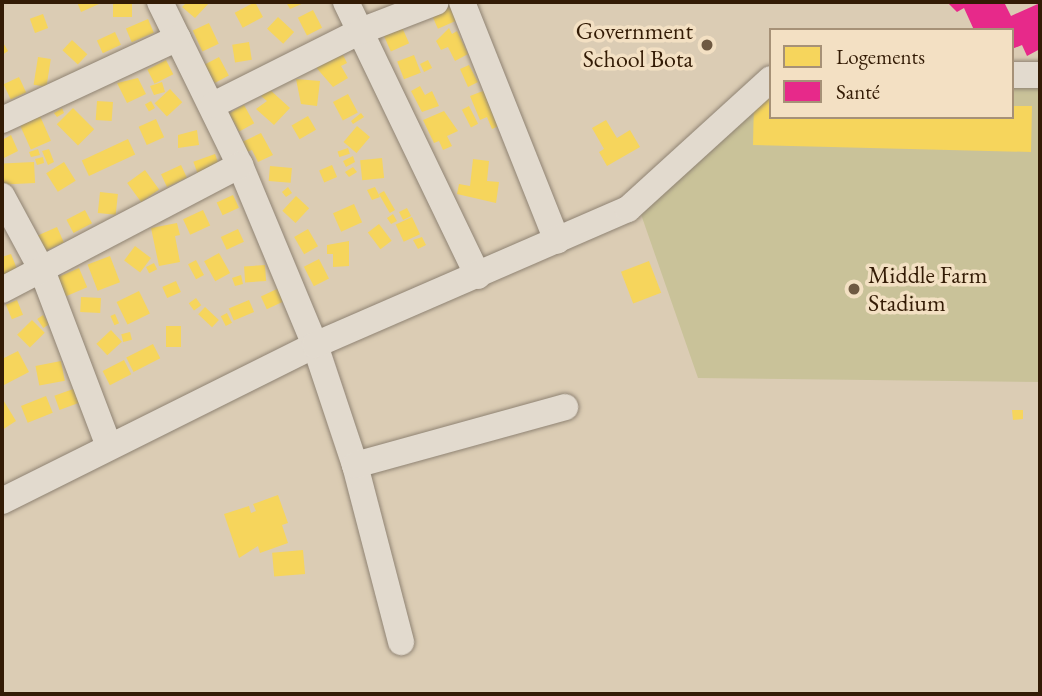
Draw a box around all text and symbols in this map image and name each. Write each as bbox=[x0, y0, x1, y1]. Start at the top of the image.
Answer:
place label: Government School Bota bbox=[576, 17, 693, 73]
legend bbox=[769, 28, 1014, 119]
marker: Government School Bota bbox=[699, 37, 715, 53]
text: Logements bbox=[836, 43, 925, 70]
text: Santé bbox=[836, 78, 880, 105]
place label: Middle Farm Stadium bbox=[868, 261, 988, 317]
marker: Middle Farm Stadium bbox=[846, 281, 862, 297]

